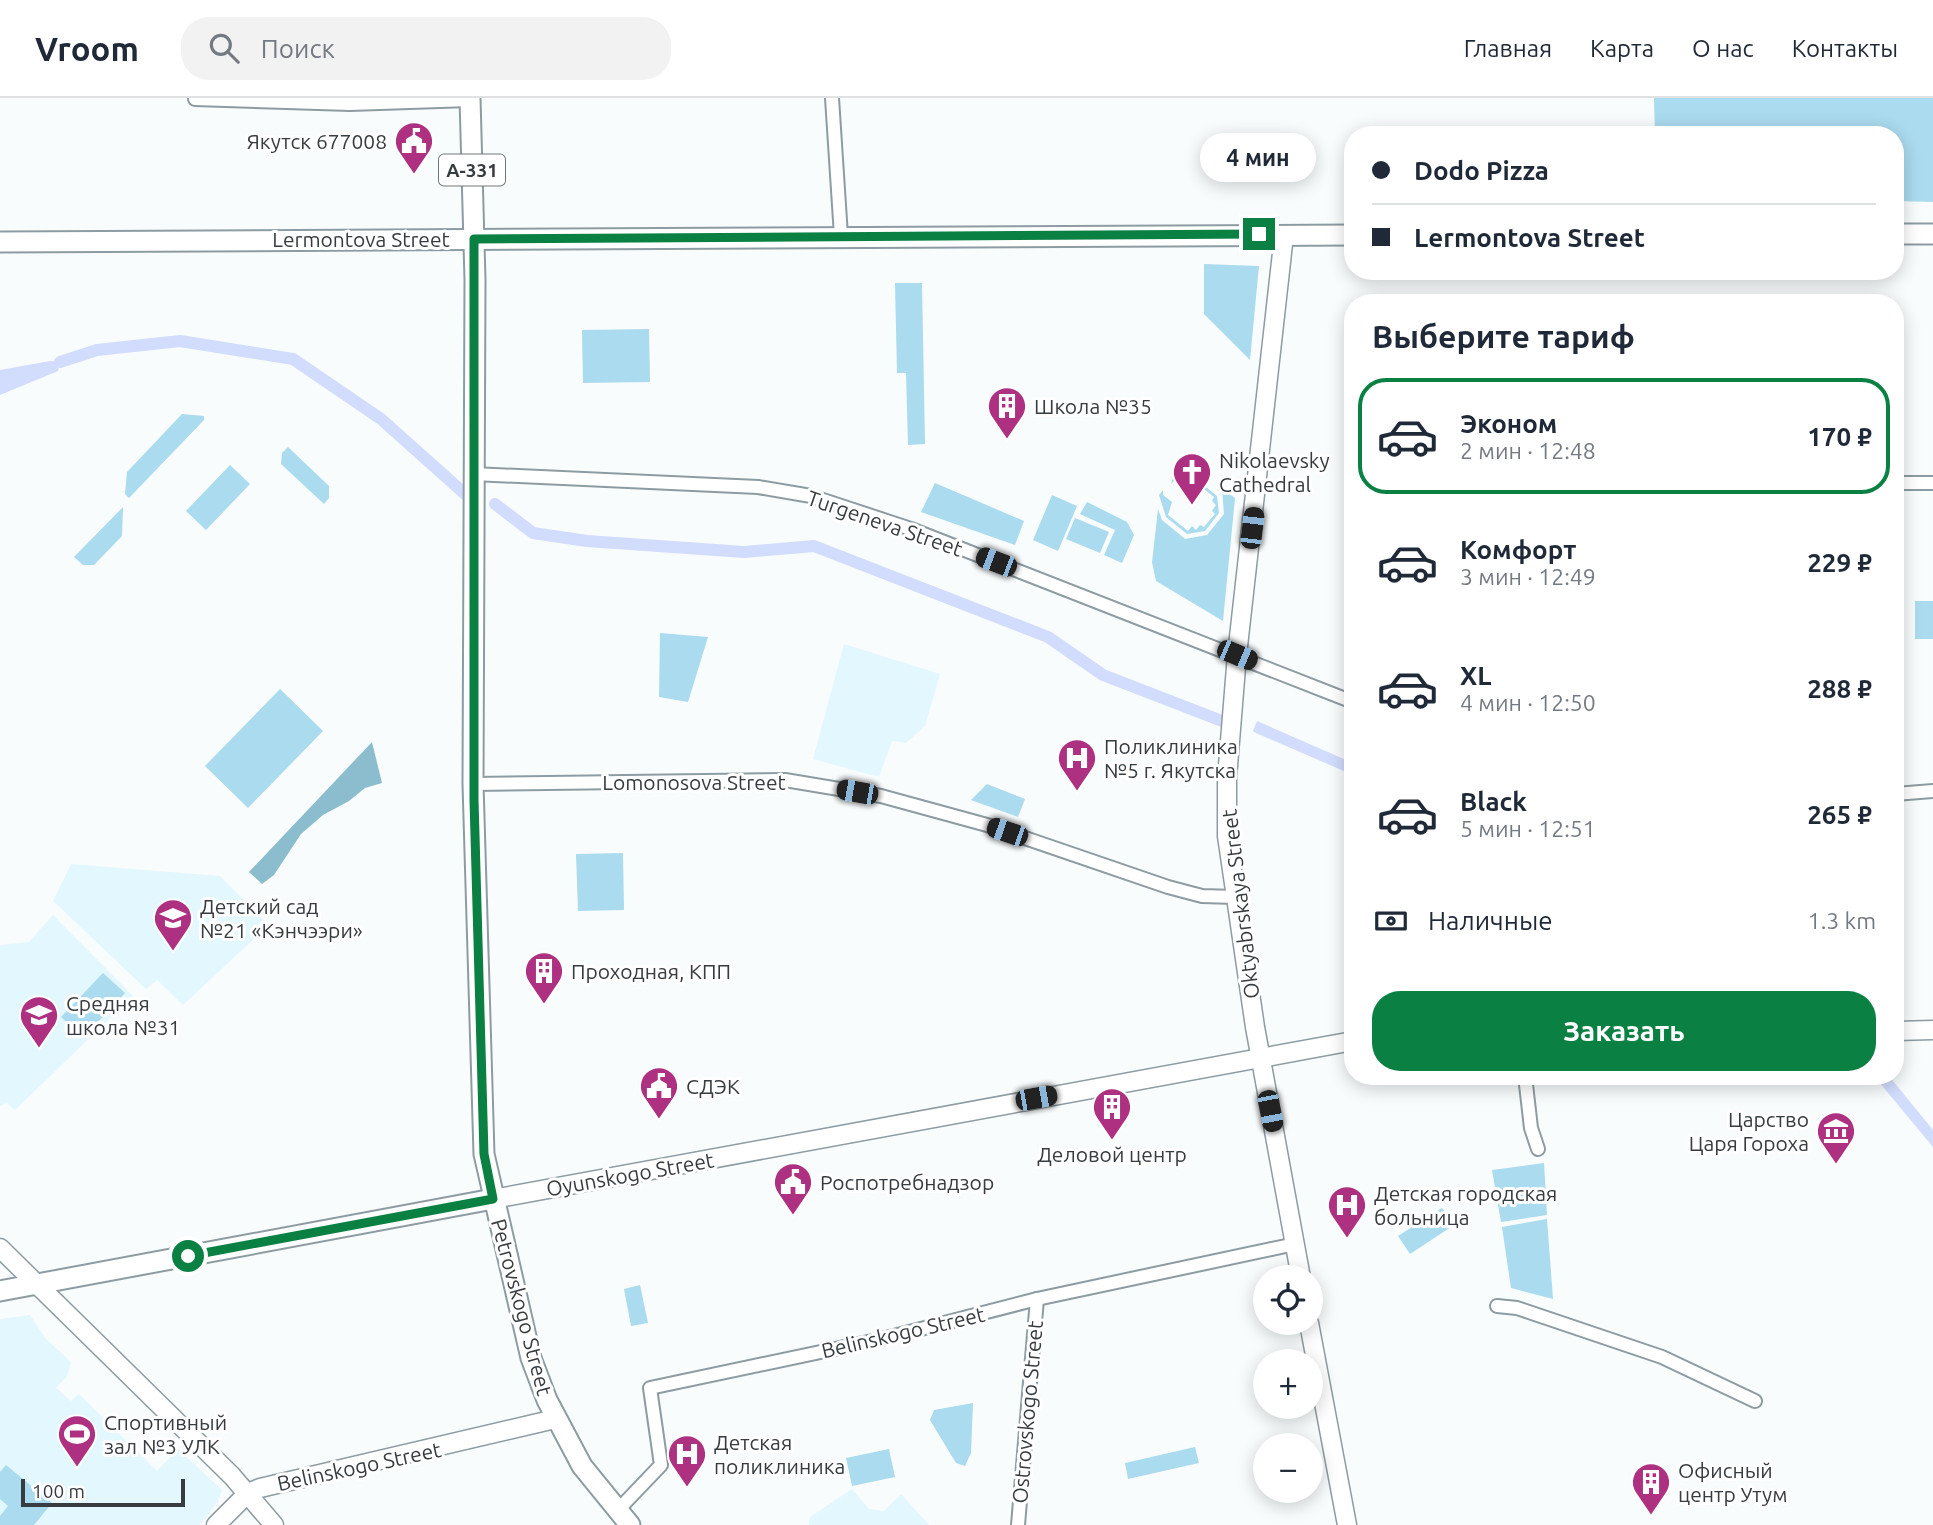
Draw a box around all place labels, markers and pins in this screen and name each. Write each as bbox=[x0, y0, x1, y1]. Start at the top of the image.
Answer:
public building icon: Якутск 677008 bbox=[393, 120, 435, 175]
place label: Якутск 677008 bbox=[247, 129, 387, 153]
building icon: Школа №35 bbox=[986, 385, 1028, 440]
place label: Школа №35 bbox=[1034, 394, 1152, 418]
place label: Nikolaevsky Cathedral bbox=[1219, 448, 1330, 496]
church icon: Nikolaevsky Cathedral bbox=[1171, 451, 1213, 506]
place label: Поликлиника №5 г. Якутска bbox=[1104, 734, 1238, 782]
hospital icon: Поликлиника №5 г. Якутска bbox=[1056, 737, 1098, 792]
place label: Детский сад №21 «Кэнчээри» bbox=[200, 894, 363, 942]
school or university icon: Детский сад №21 «Кэнчээри» bbox=[152, 897, 194, 952]
building icon: Проходная, КПП bbox=[523, 950, 565, 1005]
place label: Проходная, КПП bbox=[571, 959, 731, 983]
place label: Средняя школа №31 bbox=[66, 991, 180, 1039]
school or university icon: Средняя школа №31 bbox=[18, 994, 60, 1049]
public building icon: СДЭК bbox=[638, 1065, 680, 1120]
place label: СДЭК bbox=[686, 1074, 740, 1098]
building icon: Деловой центр bbox=[1091, 1086, 1133, 1141]
place label: Царство Царя Гороха bbox=[1689, 1107, 1809, 1155]
museum icon: Царство Царя Гороха bbox=[1815, 1110, 1857, 1165]
place label: Деловой центр bbox=[1037, 1142, 1187, 1166]
public building icon: Роспотребнадзор bbox=[772, 1161, 814, 1216]
place label: Роспотребнадзор bbox=[820, 1170, 994, 1194]
place label: Детская городская больница bbox=[1374, 1181, 1557, 1229]
hospital icon: Детская городская больница bbox=[1326, 1184, 1368, 1239]
place label: Спортивный зал №3 УЛК bbox=[104, 1410, 227, 1458]
sports icon: Спортивный зал №3 УЛК bbox=[56, 1413, 98, 1468]
place label: Детская поликлиника bbox=[714, 1430, 845, 1478]
hospital icon: Детская поликлиника bbox=[666, 1433, 708, 1488]
place label: Офисный центр Утум bbox=[1678, 1458, 1787, 1506]
building icon: Офисный центр Утум bbox=[1630, 1461, 1672, 1516]

